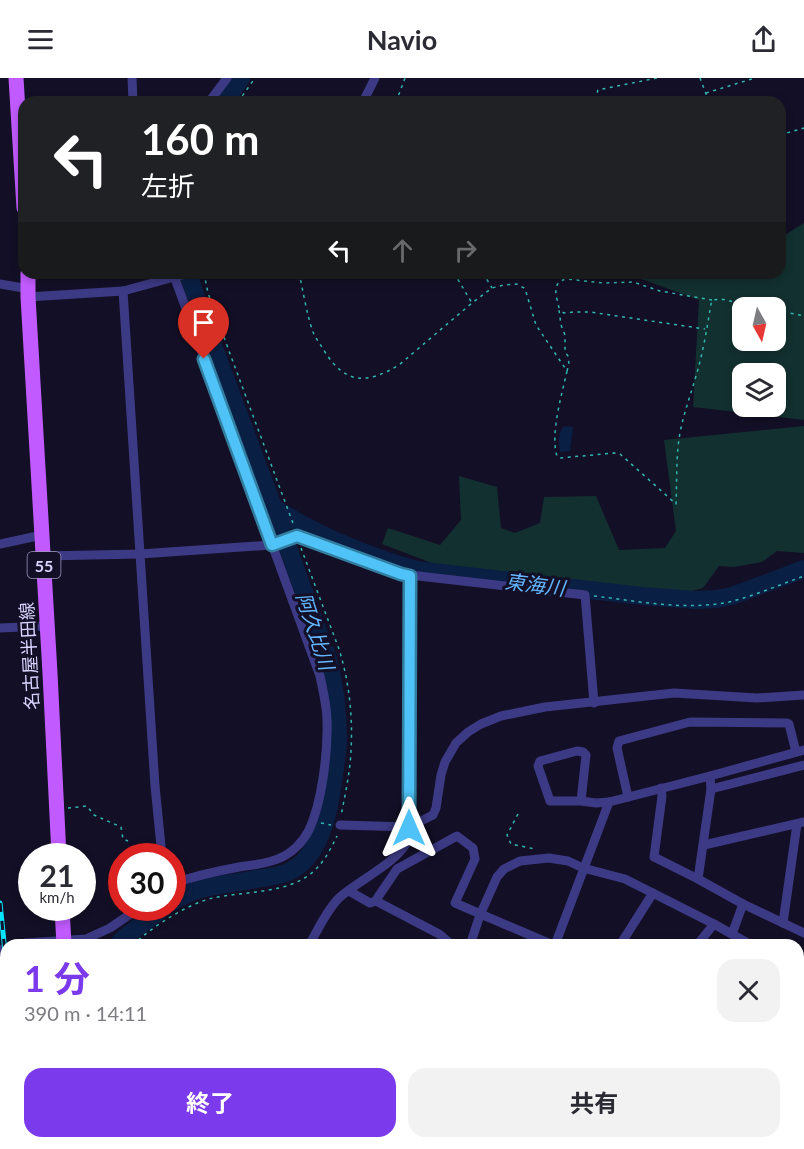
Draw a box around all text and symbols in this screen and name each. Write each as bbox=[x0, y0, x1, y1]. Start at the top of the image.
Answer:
icon: menu bbox=[24, 23, 57, 56]
text: Navio bbox=[367, 23, 437, 56]
icon: share bbox=[747, 23, 780, 56]
text: 160 m bbox=[141, 114, 259, 164]
icon: left bbox=[42, 120, 120, 198]
text: 左折 bbox=[141, 169, 195, 202]
icon: left bbox=[323, 234, 356, 267]
icon: ahead bbox=[386, 234, 419, 267]
icon: right bbox=[449, 234, 482, 267]
pin bbox=[178, 297, 229, 359]
north arrow bbox=[732, 297, 786, 351]
map controls bbox=[732, 297, 786, 417]
icon: arrive bbox=[187, 306, 220, 339]
button: layers bbox=[732, 363, 786, 417]
road number: 55 bbox=[28, 552, 60, 578]
water label: 東海川 bbox=[504, 568, 568, 600]
water label: 阿久比川 bbox=[292, 589, 340, 675]
street label: 名古屋半田線 bbox=[15, 601, 43, 711]
position arrow bbox=[377, 796, 441, 860]
speed limit sign: 30 bbox=[108, 843, 186, 921]
text: 21 bbox=[40, 857, 74, 893]
text: km/h bbox=[39, 888, 75, 906]
text: 1 分 bbox=[24, 956, 90, 1000]
button: close bbox=[717, 959, 780, 1022]
text: 390 m · 14:11 bbox=[24, 1001, 147, 1025]
button: 終了 bbox=[24, 1068, 396, 1137]
button: 共有 bbox=[408, 1068, 780, 1137]

